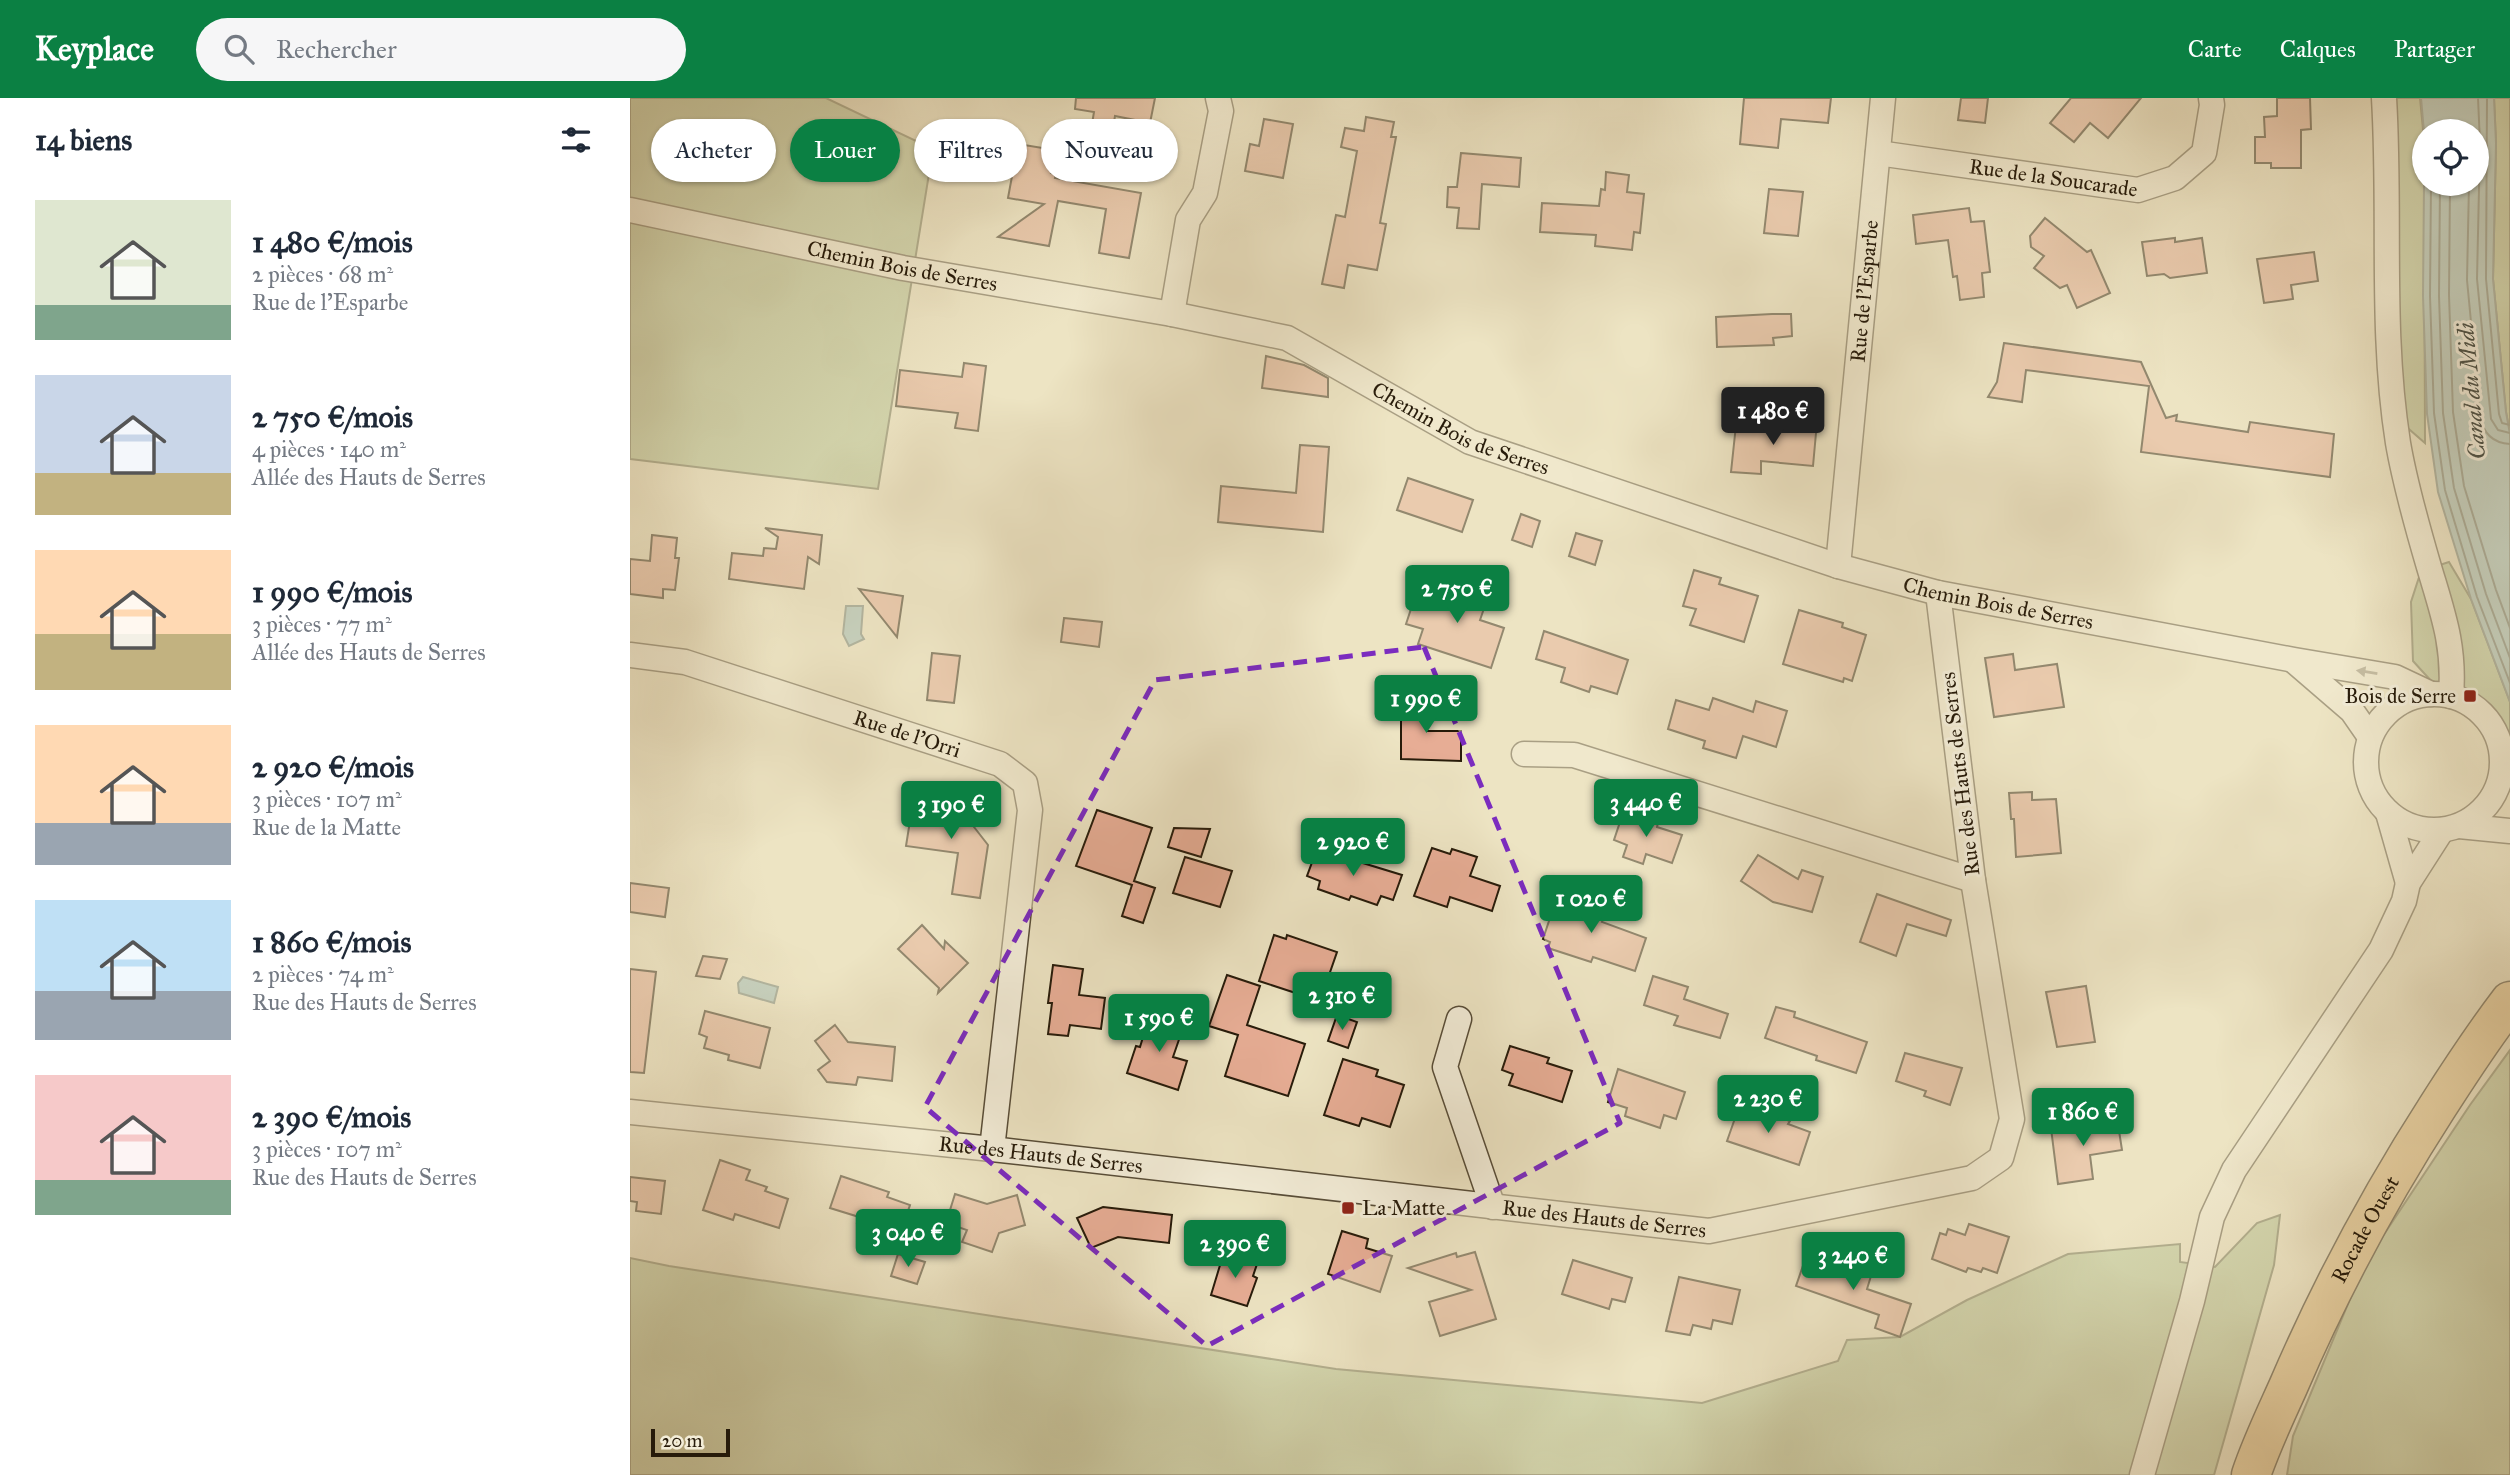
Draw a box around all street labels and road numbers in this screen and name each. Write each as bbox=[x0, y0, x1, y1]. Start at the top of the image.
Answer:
street label: Rue de la Soucarade bbox=[1967, 153, 2139, 203]
street label: Rue de l'Esparbe bbox=[1845, 219, 1884, 364]
street label: Chemin Bois de Serres bbox=[805, 235, 999, 297]
street label: Chemin Bois de Serres bbox=[1367, 376, 1553, 481]
street label: Chemin Bois de Serres bbox=[1900, 571, 2095, 635]
street label: Rue des Hauts de Serres bbox=[1935, 671, 1985, 877]
street label: Rue de l'Orri bbox=[850, 704, 964, 764]
street label: Rue des Hauts de Serres bbox=[937, 1131, 1144, 1179]
street label: Rocade Ouest bbox=[2326, 1171, 2405, 1287]
street label: Rue des Hauts de Serres bbox=[1501, 1194, 1708, 1244]

